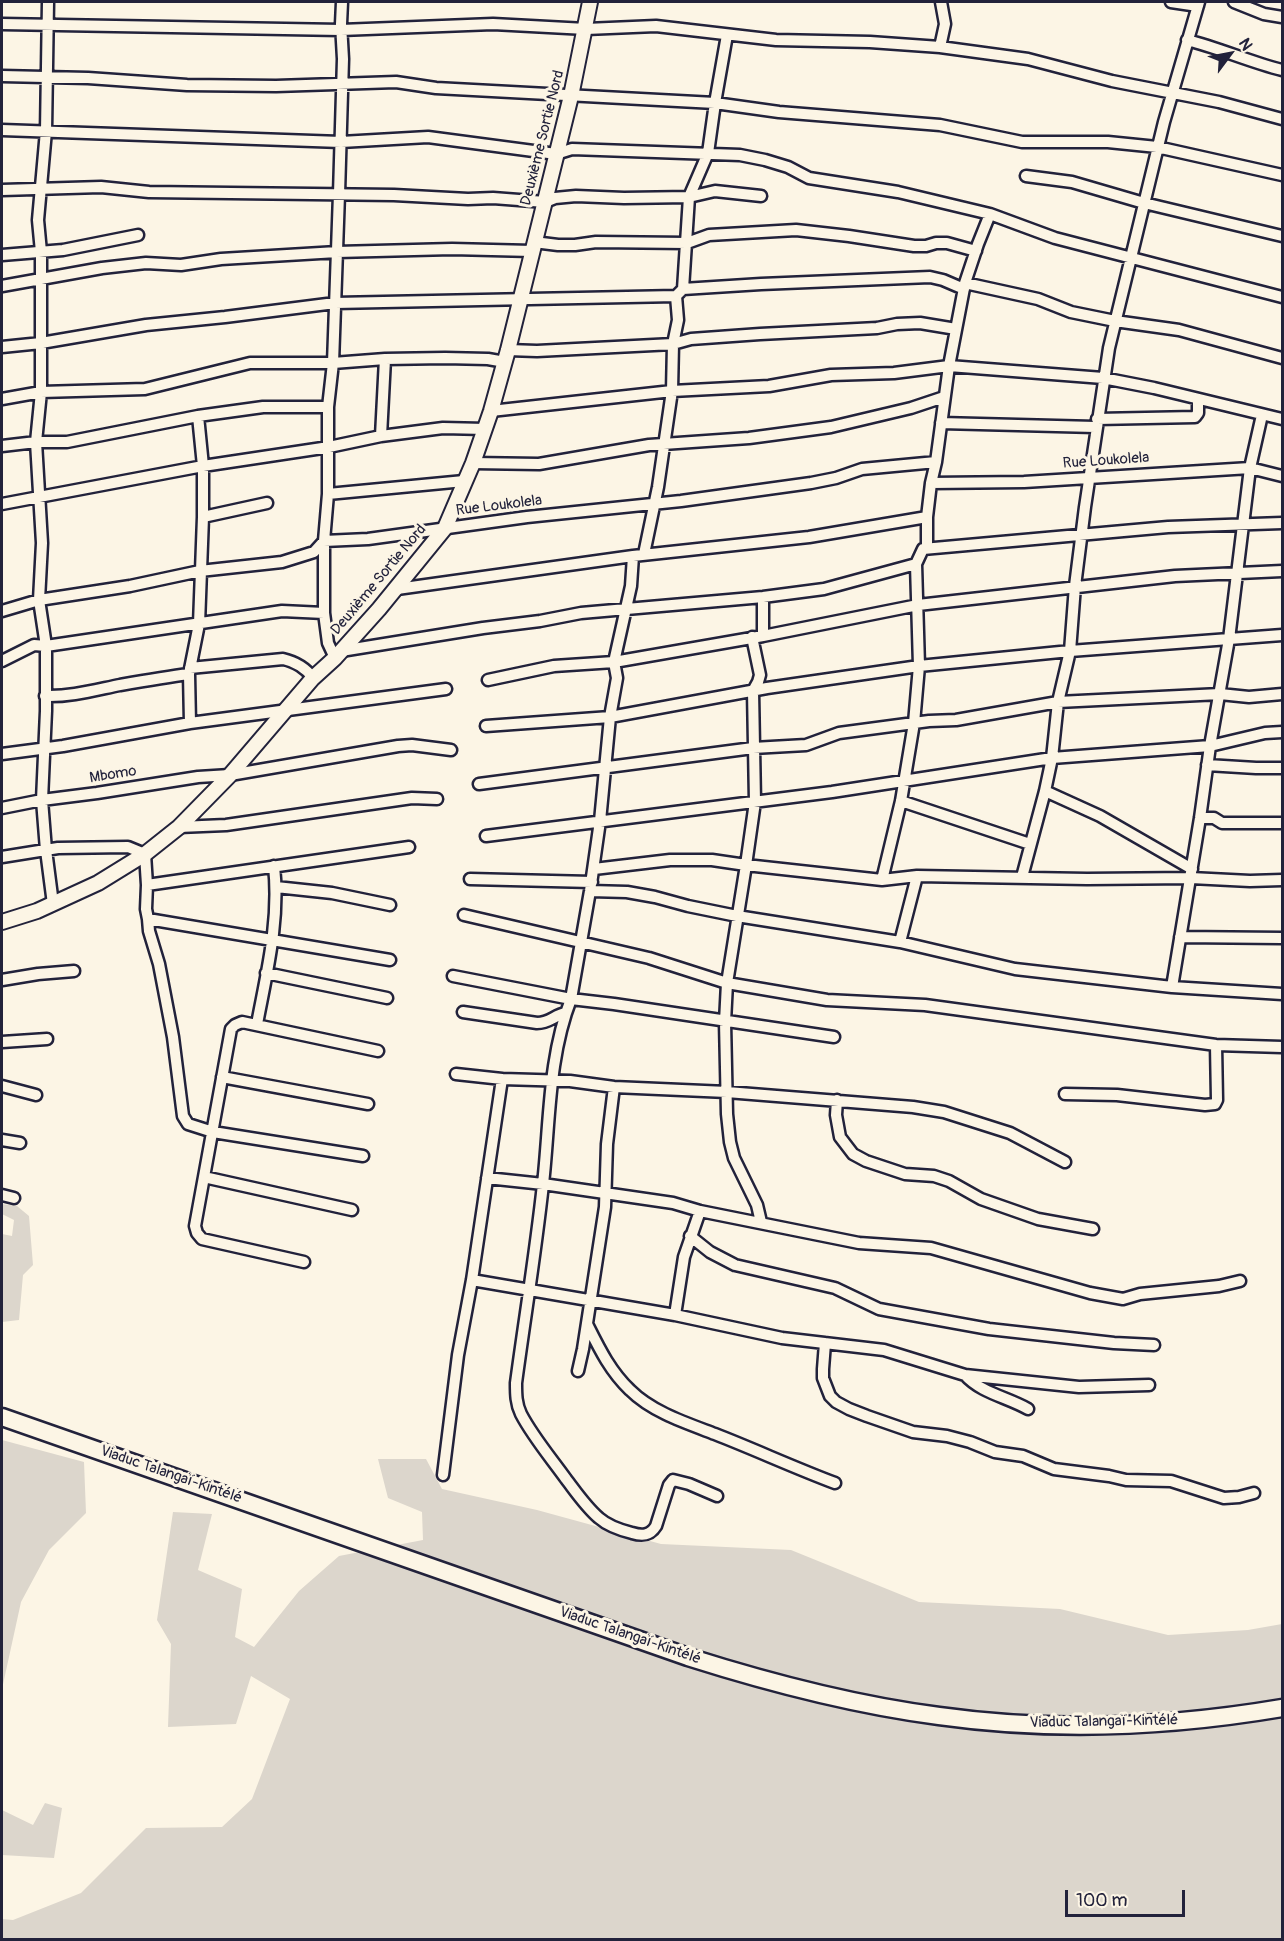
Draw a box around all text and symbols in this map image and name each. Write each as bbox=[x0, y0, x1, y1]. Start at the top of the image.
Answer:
north arrow bbox=[1200, 24, 1260, 84]
text: N bbox=[1234, 35, 1257, 54]
street label: Deuxième Sortie Nord bbox=[518, 69, 568, 207]
street label: Rue Loukolela bbox=[1062, 449, 1150, 473]
street label: Rue Loukolela bbox=[455, 492, 543, 520]
street label: Deuxième Sortie Nord bbox=[328, 521, 430, 639]
street label: Mbomo bbox=[88, 762, 138, 788]
street label: Viaduc Talangaï-Kintélé bbox=[98, 1442, 244, 1508]
street label: Viaduc Talangaï-Kintélé bbox=[557, 1603, 703, 1669]
street label: Viaduc Talangaï-Kintélé bbox=[1030, 1712, 1178, 1732]
scale bar bbox=[1068, 1878, 1188, 1916]
text: 100 m bbox=[1076, 1889, 1128, 1912]

